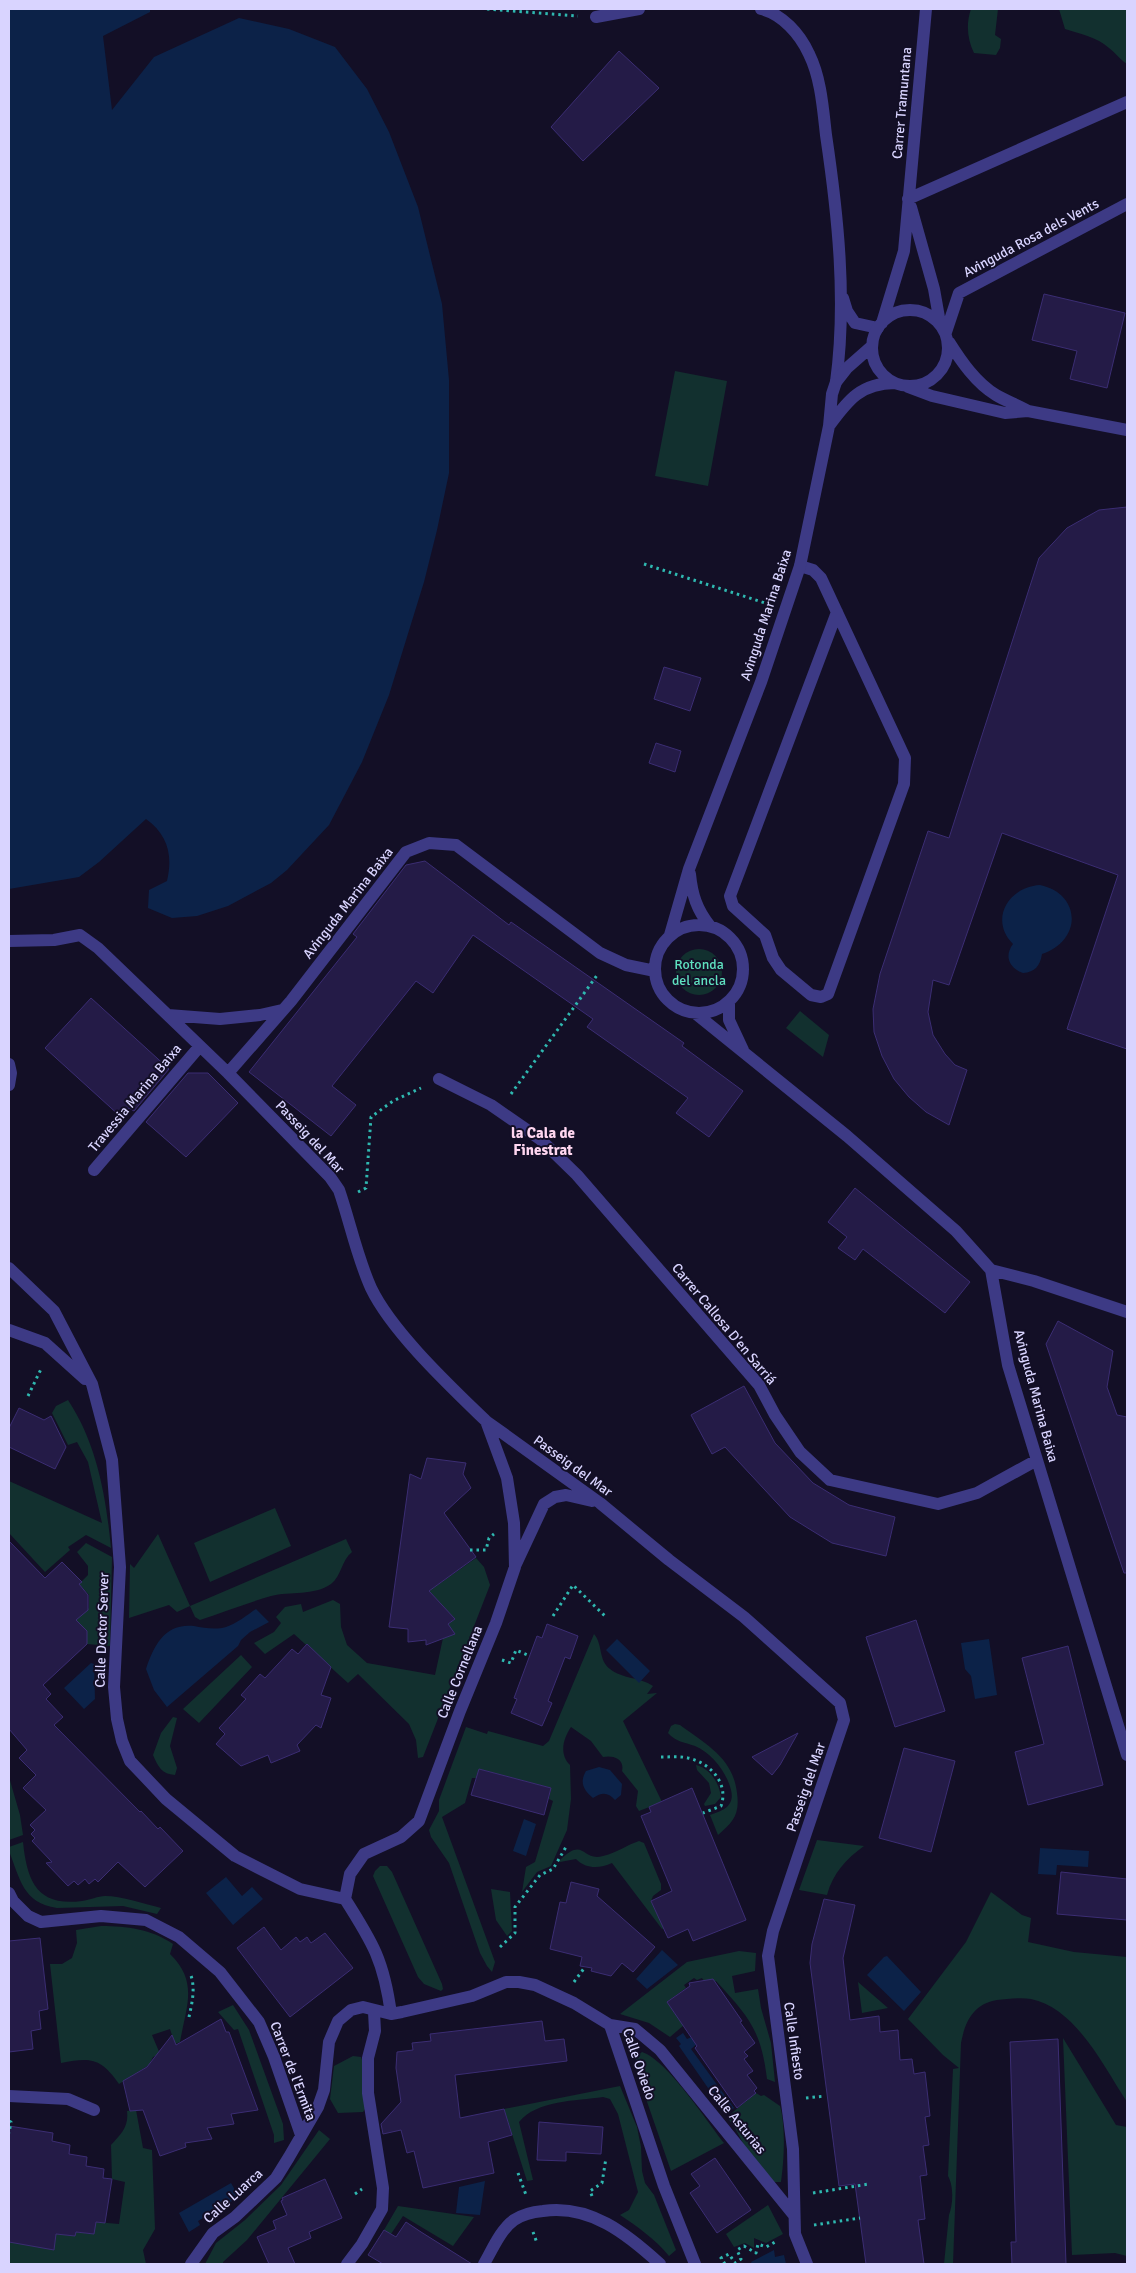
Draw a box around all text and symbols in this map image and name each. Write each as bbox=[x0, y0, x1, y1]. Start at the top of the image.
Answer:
street label: Carrer Tramuntana bbox=[889, 46, 915, 160]
street label: Avinguda Rosa dels Vents bbox=[960, 195, 1102, 281]
street label: Avinguda Marina Baixa bbox=[737, 547, 795, 683]
street label: Avinguda Marina Baixa bbox=[299, 844, 397, 962]
park label: Rotonda del ancla bbox=[672, 956, 726, 989]
street label: Travessia Marina Baixa bbox=[85, 1041, 185, 1155]
street label: Passeig del Mar bbox=[272, 1097, 349, 1178]
district label: la Cala de Finestrat bbox=[511, 1124, 575, 1159]
street label: Carrer Callosa D'en Sarriá bbox=[668, 1260, 780, 1388]
street label: Avinguda Marina Baixa bbox=[1010, 1328, 1062, 1464]
street label: Passeig del Mar bbox=[530, 1432, 616, 1501]
street label: Calle Doctor Server bbox=[91, 1571, 113, 1688]
street label: Calle Cornellana bbox=[434, 1623, 486, 1721]
street label: Passeig del Mar bbox=[783, 1739, 830, 1834]
street label: Calle Infiesto bbox=[780, 2001, 808, 2081]
street label: Carrer de l'Ermita bbox=[266, 2019, 320, 2123]
street label: Calle Oviedo bbox=[619, 2026, 659, 2102]
street label: Calle Asturias bbox=[704, 2082, 770, 2158]
street label: Calle Luarca bbox=[200, 2165, 266, 2227]

